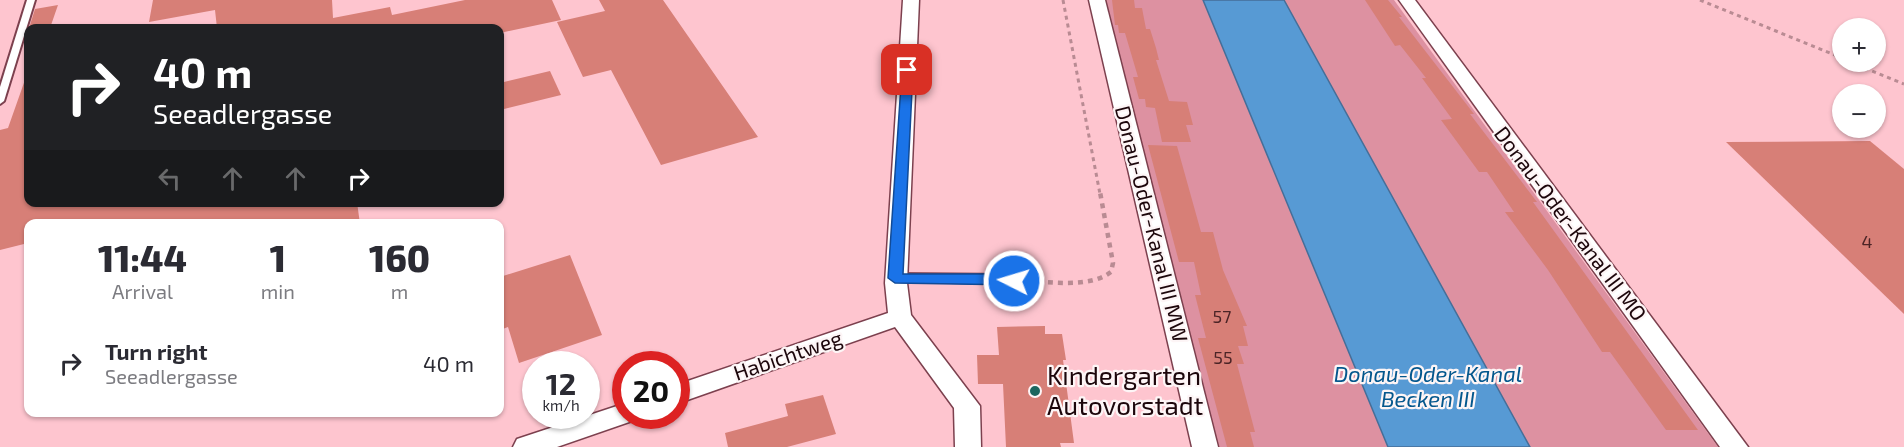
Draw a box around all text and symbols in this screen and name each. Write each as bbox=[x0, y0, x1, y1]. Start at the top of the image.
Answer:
map controls bbox=[1832, 18, 1886, 138]
button: + bbox=[1832, 18, 1886, 72]
pin bbox=[881, 44, 932, 95]
text: 40 m bbox=[153, 46, 252, 96]
icon: right bbox=[54, 48, 132, 126]
icon: arrive bbox=[890, 53, 923, 86]
button: − bbox=[1832, 84, 1886, 138]
text: Seeadlergasse bbox=[153, 97, 332, 129]
street label: Donau-Oder-Kanal III MW bbox=[1111, 103, 1194, 345]
street label: Donau-Oder-Kanal III MO bbox=[1490, 121, 1652, 325]
icon: left bbox=[153, 162, 186, 195]
icon: ahead bbox=[216, 162, 249, 195]
icon: ahead bbox=[279, 162, 312, 195]
icon: right bbox=[342, 162, 375, 195]
house number: 4 bbox=[1861, 230, 1873, 252]
text: 11:44 bbox=[98, 236, 187, 279]
text: 1 bbox=[270, 236, 286, 279]
text: 160 bbox=[369, 236, 430, 279]
position arrow bbox=[982, 249, 1046, 313]
text: Arrival bbox=[112, 279, 173, 303]
text: min bbox=[261, 279, 295, 303]
text: m bbox=[391, 279, 408, 303]
house number: 57 bbox=[1213, 305, 1231, 327]
street label: Habichtweg bbox=[730, 324, 845, 385]
text: Turn right bbox=[105, 338, 207, 364]
house number: 55 bbox=[1213, 346, 1233, 368]
icon: right bbox=[54, 347, 87, 380]
text: 40 m bbox=[423, 350, 474, 376]
speed limit sign: 20 bbox=[612, 351, 690, 429]
place label: Kindergarten Autovorstadt bbox=[1047, 359, 1204, 420]
water label: Donau-Oder-Kanal Becken III bbox=[1334, 360, 1522, 411]
text: Seeadlergasse bbox=[105, 364, 238, 388]
text: 12 bbox=[546, 365, 576, 401]
marker: Kindergarten Autovorstadt bbox=[1028, 384, 1042, 398]
text: km/h bbox=[542, 396, 580, 414]

